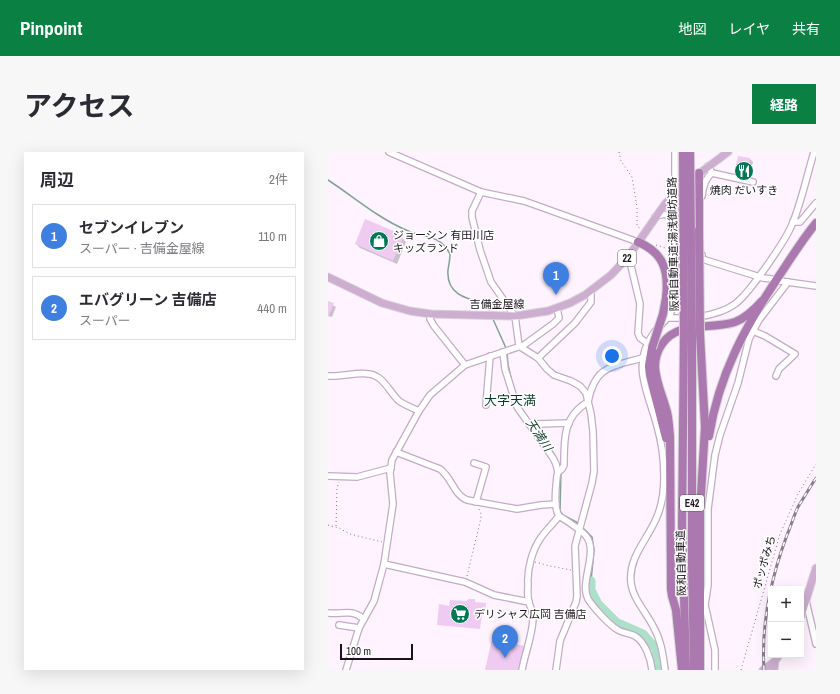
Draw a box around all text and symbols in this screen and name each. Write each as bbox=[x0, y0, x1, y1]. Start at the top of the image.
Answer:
text: Pinpoint bbox=[20, 15, 82, 41]
text: 地図 bbox=[678, 20, 706, 38]
text: レイヤ bbox=[728, 20, 770, 38]
text: 共有 bbox=[792, 20, 820, 38]
button: 経路 bbox=[752, 84, 816, 124]
text: アクセス bbox=[24, 87, 135, 125]
restaurant icon: 焼肉 だいすき bbox=[733, 160, 755, 182]
text: 周辺 bbox=[40, 168, 74, 191]
text: 2件 bbox=[269, 171, 288, 188]
street label: 阪和自動車道;湯浅御坊道路 bbox=[665, 177, 681, 311]
place label: 焼肉 だいすき bbox=[710, 183, 778, 197]
text: セブンイレブン bbox=[79, 217, 184, 238]
text: 1 bbox=[51, 228, 57, 245]
text: 110 m bbox=[258, 228, 287, 245]
place label: ジョーシン 有田川店 キッズランド bbox=[393, 228, 494, 255]
shop icon: ジョーシン 有田川店 キッズランド bbox=[368, 230, 390, 252]
text: スーパー · 吉備金屋線 bbox=[79, 240, 205, 257]
road number: 22 bbox=[618, 250, 636, 266]
pin: 1 bbox=[543, 262, 569, 295]
text: エバグリーン 吉備店 bbox=[79, 289, 217, 310]
street label: 吉備金屋線 bbox=[470, 297, 525, 311]
text: 2 bbox=[51, 300, 57, 317]
text: 440 m bbox=[257, 300, 287, 317]
text: スーパー bbox=[79, 312, 131, 329]
your location bbox=[602, 346, 622, 366]
district label: 大字天満 bbox=[484, 392, 536, 409]
water label: 天満川 bbox=[522, 416, 557, 456]
road number: E42 bbox=[680, 495, 704, 511]
street label: 阪和自動車道 bbox=[673, 530, 689, 596]
street label: ポッポみち bbox=[750, 534, 778, 590]
map controls bbox=[768, 586, 804, 658]
button: + bbox=[768, 586, 804, 622]
supermarket icon: デリシャス広岡 吉備店 bbox=[449, 603, 471, 625]
place label: デリシャス広岡 吉備店 bbox=[474, 607, 587, 621]
button: − bbox=[768, 622, 804, 658]
pin: 2 bbox=[492, 625, 518, 658]
scale bar bbox=[340, 642, 413, 661]
text: 100 m bbox=[346, 644, 371, 658]

